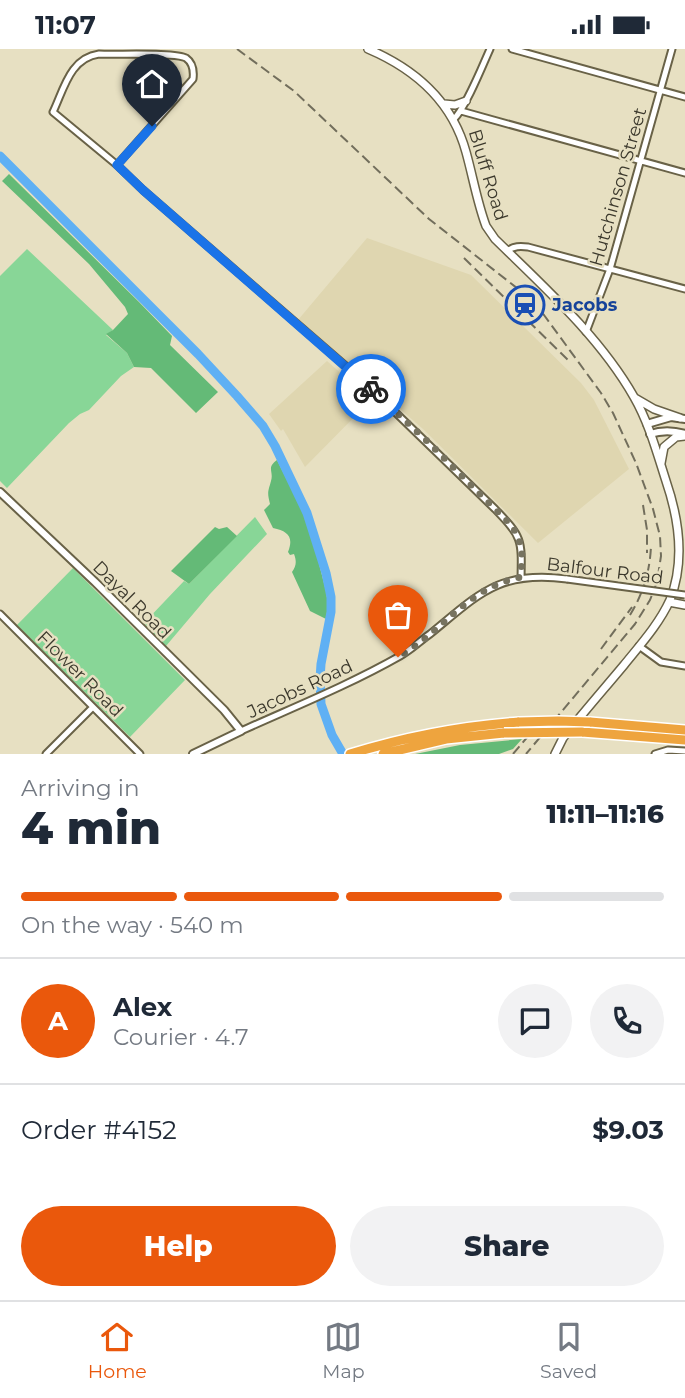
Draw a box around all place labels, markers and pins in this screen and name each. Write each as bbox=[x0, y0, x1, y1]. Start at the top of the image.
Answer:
pin bbox=[122, 54, 182, 126]
station icon: Jacobs bbox=[504, 284, 546, 326]
place label: Jacobs bbox=[551, 294, 618, 316]
pin bbox=[368, 585, 428, 657]

